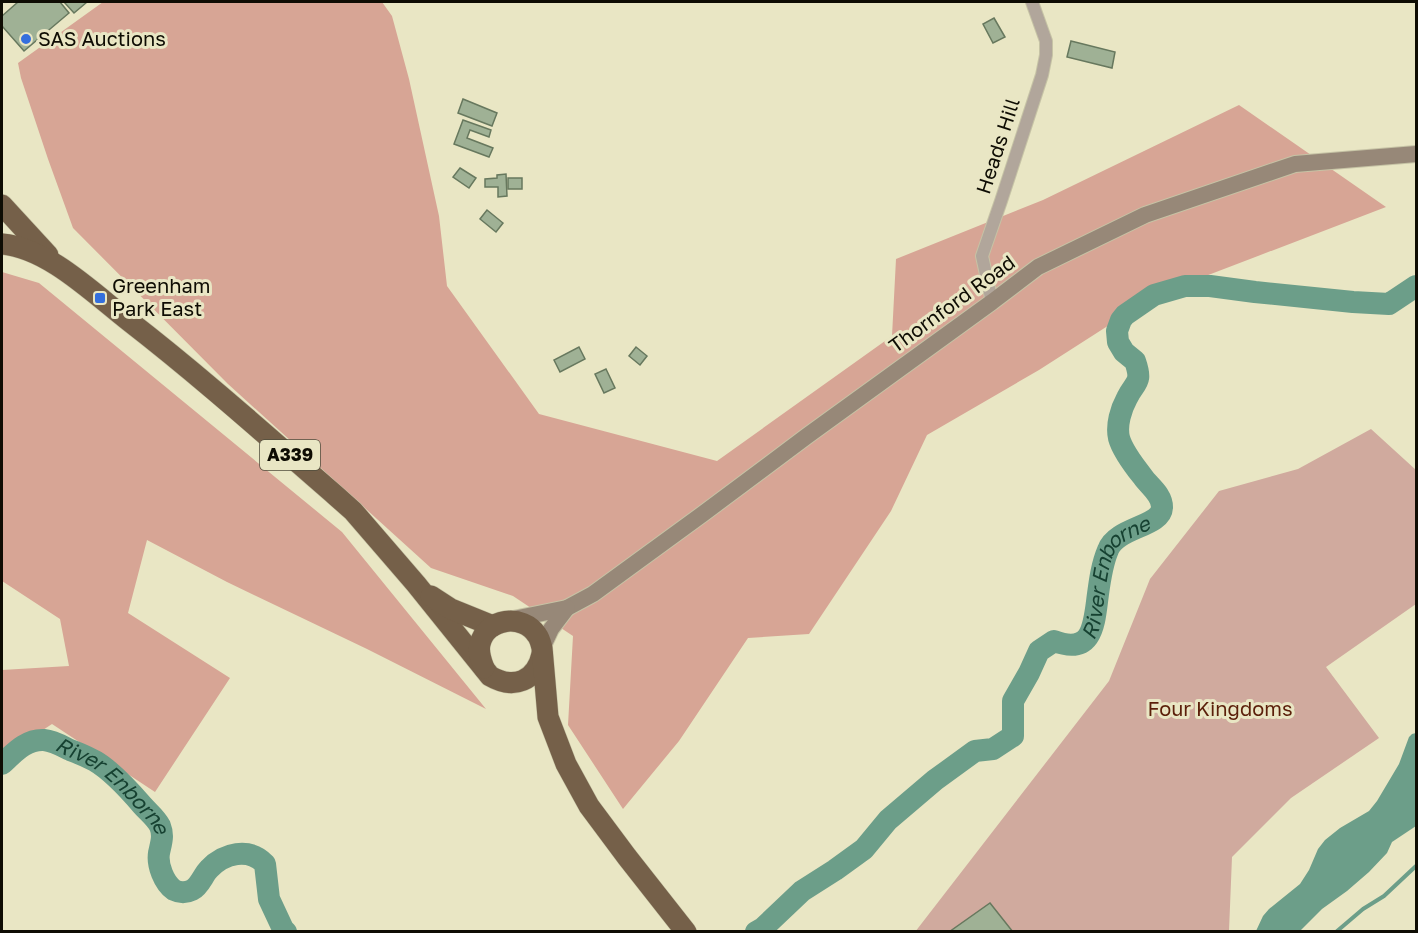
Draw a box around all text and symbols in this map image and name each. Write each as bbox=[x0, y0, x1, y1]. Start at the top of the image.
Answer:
place label: SAS Auctions bbox=[38, 26, 166, 50]
marker: SAS Auctions bbox=[19, 32, 33, 46]
street label: Heads Hill bbox=[970, 95, 1024, 197]
street label: Thornford Road bbox=[884, 249, 1019, 357]
place label: Greenham Park East bbox=[112, 273, 211, 320]
marker: Greenham Park East bbox=[93, 291, 107, 305]
road number: A339 bbox=[260, 440, 320, 470]
water label: River Enborne bbox=[1075, 509, 1155, 643]
park label: Four Kingdoms bbox=[1148, 696, 1292, 720]
water label: River Enborne bbox=[52, 731, 176, 839]

